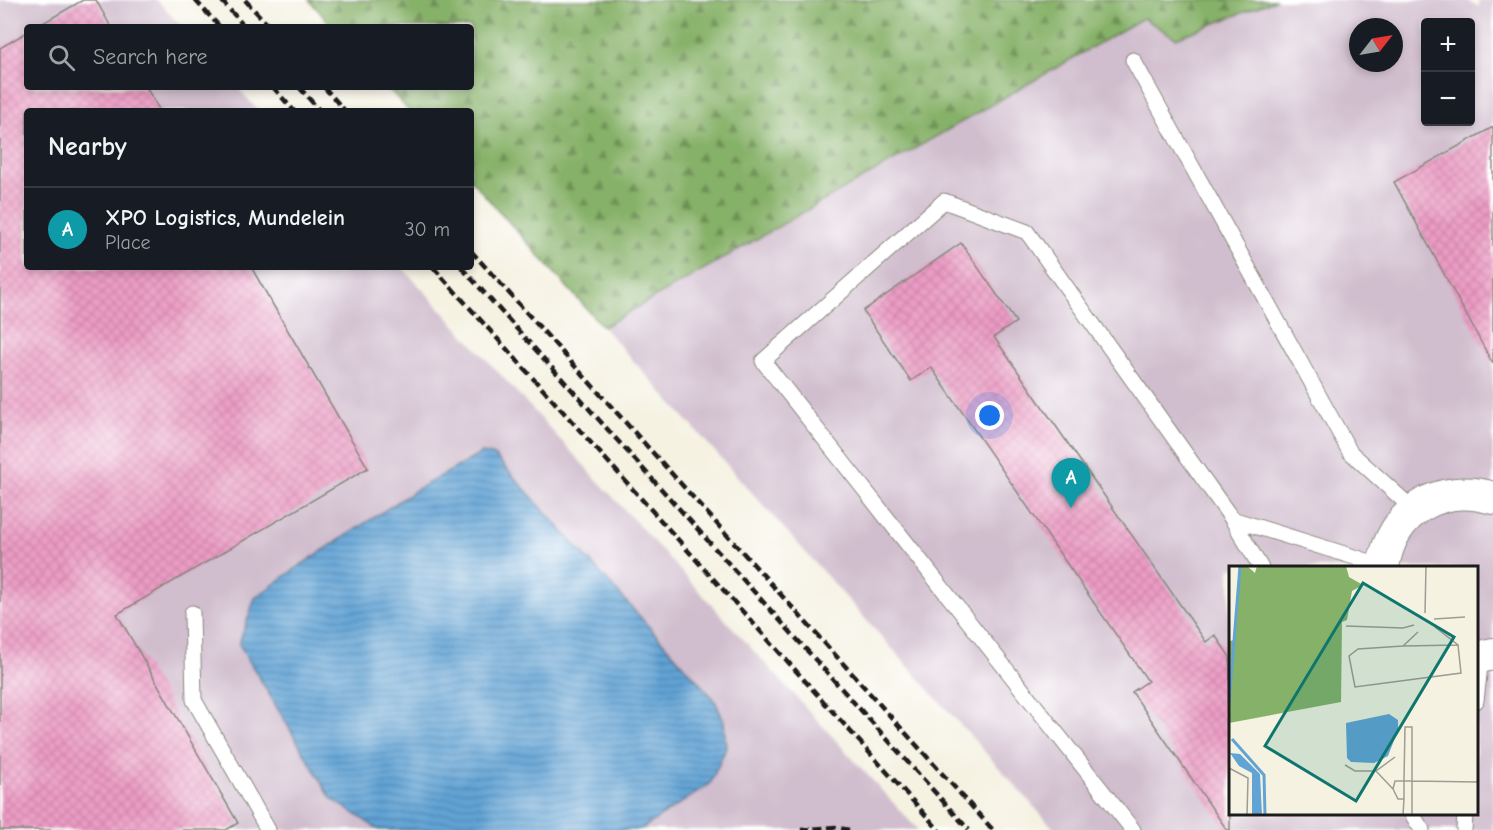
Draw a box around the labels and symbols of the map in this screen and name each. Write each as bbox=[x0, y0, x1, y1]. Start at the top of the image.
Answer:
north arrow bbox=[1349, 18, 1403, 72]
your location bbox=[975, 401, 1004, 430]
pin: A bbox=[1052, 458, 1090, 508]
inset map bbox=[1229, 566, 1478, 815]

